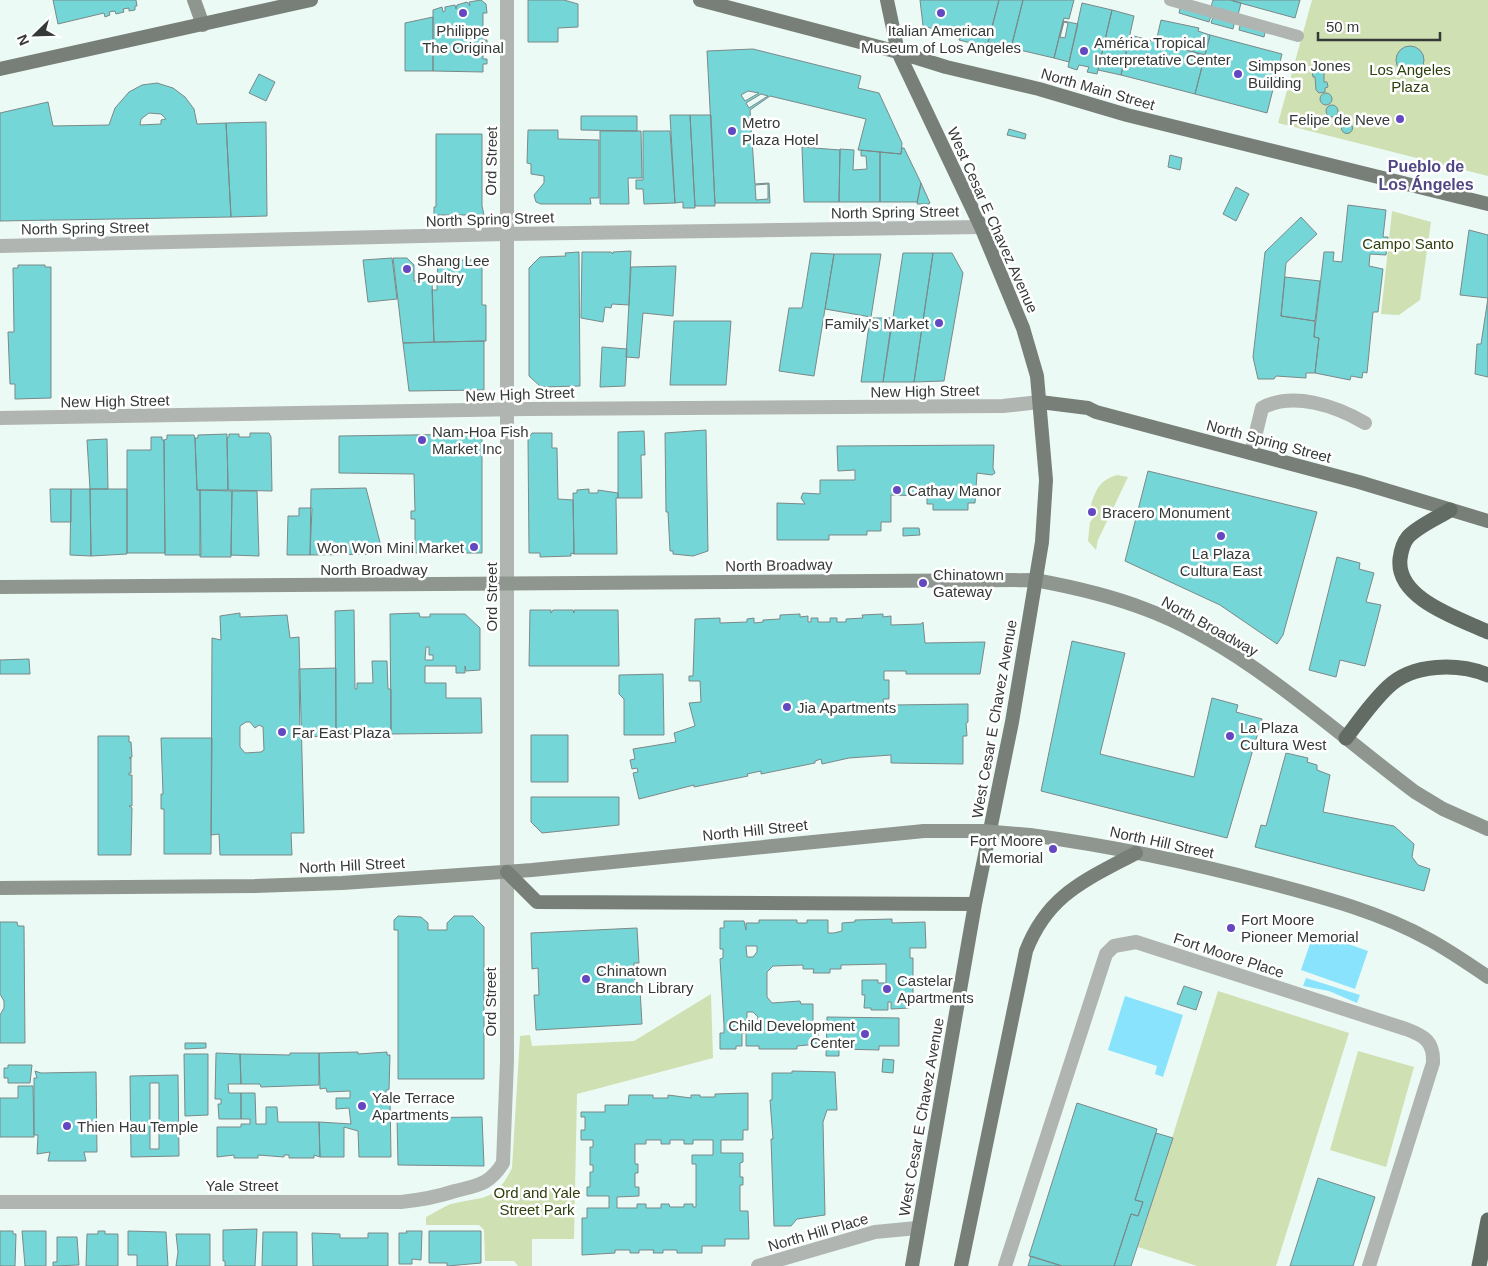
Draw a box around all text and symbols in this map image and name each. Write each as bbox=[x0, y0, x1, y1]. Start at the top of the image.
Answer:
marker: Philippe The Original bbox=[457, 7, 469, 19]
marker: Italian American Museum of Los Angeles bbox=[935, 7, 947, 19]
north arrow bbox=[10, 10, 60, 60]
scale bar bbox=[1318, 10, 1440, 42]
text: 50 m bbox=[1326, 18, 1359, 35]
place label: Philippe The Original bbox=[422, 22, 504, 56]
place label: Italian American Museum of Los Angeles bbox=[861, 22, 1021, 56]
text: N bbox=[14, 32, 32, 48]
place label: América Tropical Interpretative Center bbox=[1094, 34, 1231, 68]
marker: América Tropical Interpretative Center bbox=[1078, 45, 1090, 57]
place label: Simpson Jones Building bbox=[1248, 57, 1351, 91]
park label: Los Angeles Plaza bbox=[1369, 61, 1451, 95]
street label: North Main Street bbox=[1039, 65, 1158, 114]
marker: Simpson Jones Building bbox=[1232, 68, 1244, 80]
place label: Felipe de Neve bbox=[1289, 111, 1390, 128]
marker: Felipe de Neve bbox=[1394, 113, 1406, 125]
place label: Metro Plaza Hotel bbox=[742, 114, 819, 148]
street label: Ord Street bbox=[482, 125, 500, 196]
marker: Metro Plaza Hotel bbox=[726, 125, 738, 137]
street label: West Cesar E Chavez Avenue bbox=[944, 125, 1042, 315]
district label: Pueblo de Los Ángeles bbox=[1378, 158, 1474, 193]
street label: North Spring Street bbox=[831, 202, 960, 222]
street label: North Spring Street bbox=[426, 208, 555, 230]
street label: North Spring Street bbox=[21, 218, 150, 238]
park label: Campo Santo bbox=[1362, 235, 1454, 252]
place label: Shang Lee Poultry bbox=[417, 252, 490, 286]
marker: Shang Lee Poultry bbox=[401, 263, 413, 275]
place label: Family's Market bbox=[824, 315, 930, 332]
marker: Family's Market bbox=[933, 317, 945, 329]
street label: New High Street bbox=[870, 382, 981, 400]
street label: New High Street bbox=[465, 384, 576, 404]
street label: New High Street bbox=[60, 392, 171, 410]
street label: North Spring Street bbox=[1205, 416, 1334, 466]
place label: Nam-Hoa Fish Market Inc bbox=[432, 423, 529, 457]
marker: Nam-Hoa Fish Market Inc bbox=[416, 434, 428, 446]
place label: Cathay Manor bbox=[907, 482, 1001, 499]
marker: Cathay Manor bbox=[891, 484, 903, 496]
place label: Bracero Monument bbox=[1102, 504, 1230, 521]
marker: Bracero Monument bbox=[1086, 506, 1098, 518]
marker: La Plaza Cultura East bbox=[1215, 530, 1227, 542]
place label: Won Won Mini Market bbox=[317, 539, 465, 556]
marker: Won Won Mini Market bbox=[468, 541, 480, 553]
place label: La Plaza Cultura East bbox=[1180, 545, 1263, 579]
street label: North Broadway bbox=[725, 556, 833, 574]
street label: North Broadway bbox=[320, 561, 428, 578]
street label: Ord Street bbox=[483, 562, 500, 632]
place label: Chinatown Gateway bbox=[933, 566, 1004, 600]
marker: Chinatown Gateway bbox=[917, 577, 929, 589]
street label: North Broadway bbox=[1159, 592, 1262, 660]
street label: West Cesar E Chavez Avenue bbox=[968, 618, 1020, 820]
place label: Jia Apartments bbox=[797, 699, 896, 716]
marker: Jia Apartments bbox=[781, 701, 793, 713]
place label: La Plaza Cultura West bbox=[1240, 719, 1327, 753]
place label: Far East Plaza bbox=[292, 724, 391, 741]
marker: Far East Plaza bbox=[276, 726, 288, 738]
marker: La Plaza Cultura West bbox=[1224, 730, 1236, 742]
street label: North Hill Street bbox=[701, 816, 809, 844]
street label: North Hill Street bbox=[1108, 823, 1216, 861]
place label: Fort Moore Memorial bbox=[970, 832, 1043, 866]
marker: Fort Moore Memorial bbox=[1047, 843, 1059, 855]
street label: North Hill Street bbox=[299, 854, 406, 876]
place label: Fort Moore Pioneer Memorial bbox=[1241, 911, 1359, 945]
marker: Fort Moore Pioneer Memorial bbox=[1225, 922, 1237, 934]
street label: Fort Moore Place bbox=[1172, 929, 1286, 981]
place label: Chinatown Branch Library bbox=[596, 962, 694, 996]
street label: Ord Street bbox=[482, 967, 499, 1037]
place label: Castelar Apartments bbox=[897, 972, 974, 1006]
marker: Chinatown Branch Library bbox=[580, 973, 592, 985]
marker: Castelar Apartments bbox=[881, 983, 893, 995]
street label: West Cesar E Chavez Avenue bbox=[895, 1016, 947, 1218]
place label: Child Development Center bbox=[728, 1017, 856, 1051]
marker: Child Development Center bbox=[859, 1028, 871, 1040]
place label: Yale Terrace Apartments bbox=[372, 1089, 455, 1123]
marker: Yale Terrace Apartments bbox=[356, 1100, 368, 1112]
place label: Thien Hau Temple bbox=[77, 1118, 198, 1135]
marker: Thien Hau Temple bbox=[61, 1120, 73, 1132]
street label: Yale Street bbox=[205, 1177, 279, 1194]
park label: Ord and Yale Street Park bbox=[493, 1184, 581, 1218]
street label: North Hill Place bbox=[766, 1210, 870, 1254]

